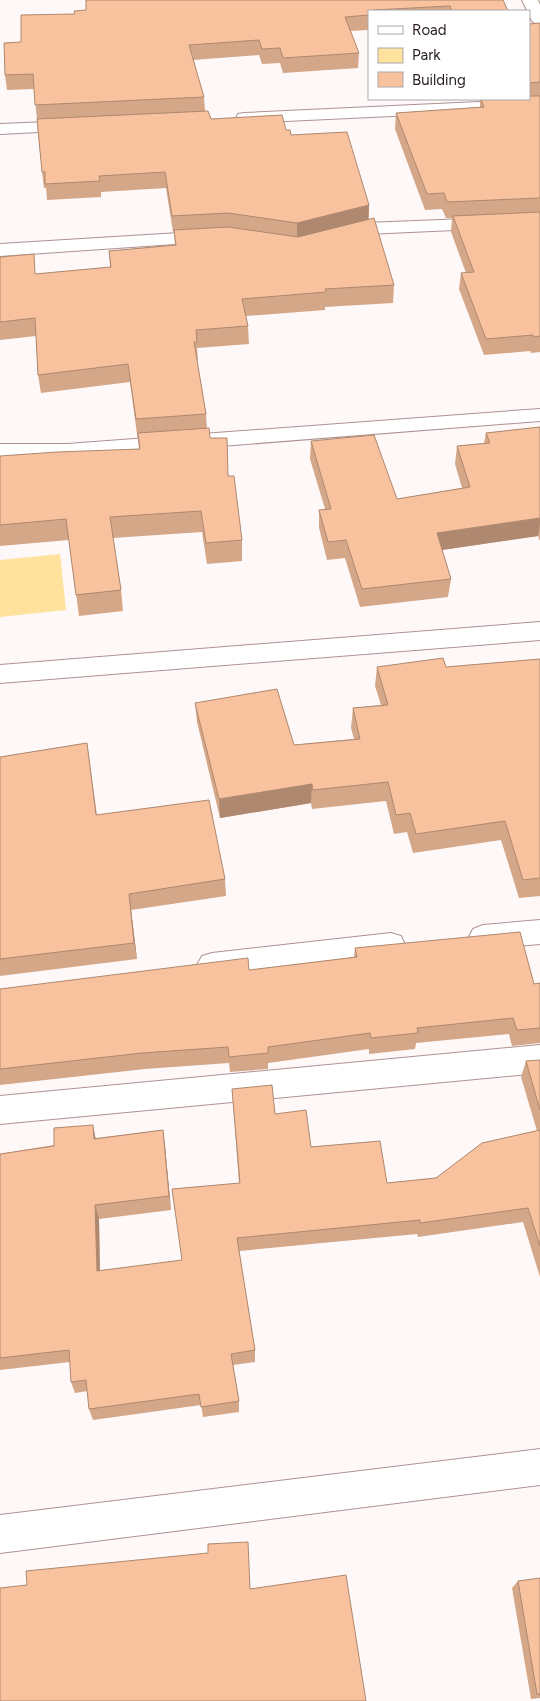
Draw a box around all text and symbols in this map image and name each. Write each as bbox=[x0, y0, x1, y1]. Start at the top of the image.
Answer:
legend bbox=[368, 10, 530, 100]
text: Road bbox=[412, 21, 447, 39]
text: Park bbox=[412, 46, 441, 64]
text: Building bbox=[412, 71, 466, 89]

